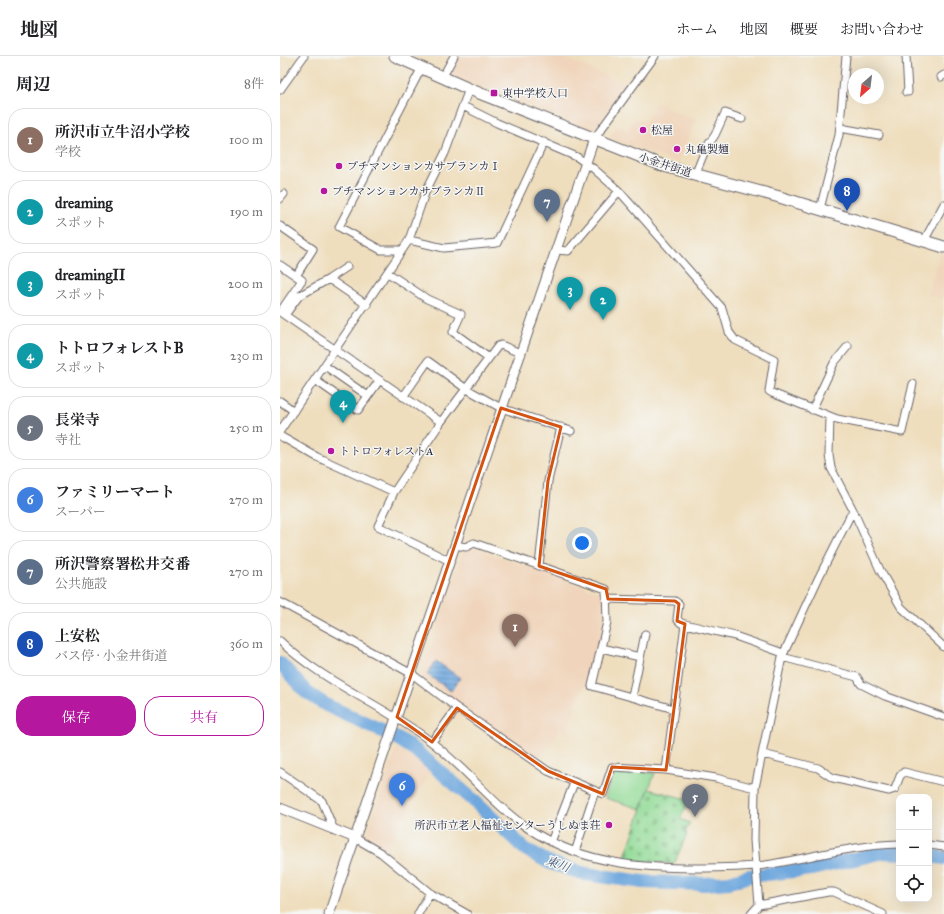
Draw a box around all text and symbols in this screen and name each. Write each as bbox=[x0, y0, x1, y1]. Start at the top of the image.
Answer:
text: 地図 bbox=[20, 18, 58, 41]
text: ホーム bbox=[676, 21, 718, 38]
text: 地図 bbox=[740, 21, 768, 38]
text: 概要 bbox=[790, 21, 818, 38]
text: お問い合わせ bbox=[840, 21, 924, 38]
north arrow bbox=[848, 68, 884, 104]
text: 周辺 bbox=[16, 74, 50, 95]
text: 8件 bbox=[244, 76, 264, 92]
place label: 東中学校入口 bbox=[502, 87, 568, 100]
marker: 東中学校入口 bbox=[489, 88, 499, 98]
text: 所沢市立牛沼小学校 bbox=[55, 123, 190, 141]
place label: 松屋 bbox=[651, 124, 673, 137]
marker: 松屋 bbox=[638, 125, 648, 135]
text: 1 bbox=[27, 132, 33, 148]
text: 100 m bbox=[229, 132, 263, 148]
place label: 丸亀製麺 bbox=[685, 143, 729, 156]
text: 学校 bbox=[55, 144, 81, 160]
marker: 丸亀製麺 bbox=[672, 144, 682, 154]
street label: 小金井街道 bbox=[637, 150, 693, 180]
place label: プチマンションカサブランカⅠ bbox=[347, 160, 501, 173]
marker: プチマンションカサブランカⅠ bbox=[334, 161, 344, 171]
pin: 8 bbox=[834, 178, 860, 211]
place label: プチマンションカサブランカⅡ bbox=[332, 185, 486, 198]
marker: プチマンションカサブランカⅡ bbox=[319, 186, 329, 196]
pin: 7 bbox=[534, 189, 560, 222]
text: dreaming bbox=[55, 194, 112, 212]
text: 2 bbox=[27, 204, 33, 220]
text: 190 m bbox=[230, 204, 263, 220]
text: スポット bbox=[55, 215, 107, 231]
text: dreamingII bbox=[55, 266, 125, 284]
text: 3 bbox=[27, 276, 33, 292]
text: 200 m bbox=[228, 276, 263, 292]
pin: 3 bbox=[557, 277, 583, 310]
text: スポット bbox=[55, 287, 107, 303]
pin: 2 bbox=[590, 287, 616, 320]
text: トトロフォレストB bbox=[55, 339, 184, 357]
text: 4 bbox=[26, 348, 34, 364]
text: 230 m bbox=[230, 348, 263, 364]
text: スポット bbox=[55, 360, 107, 376]
pin: 4 bbox=[330, 390, 356, 423]
text: 長栄寺 bbox=[55, 411, 100, 429]
text: 5 bbox=[27, 420, 33, 436]
text: 250 m bbox=[229, 420, 263, 436]
text: 寺社 bbox=[55, 432, 81, 448]
place label: トトロフォレストA bbox=[339, 445, 434, 458]
marker: トトロフォレストA bbox=[326, 446, 336, 456]
text: ファミリーマート bbox=[55, 483, 175, 501]
text: 6 bbox=[27, 492, 33, 508]
text: 270 m bbox=[229, 492, 263, 508]
text: スーパー bbox=[55, 504, 106, 520]
your location bbox=[572, 533, 592, 553]
text: 所沢警察署松井交番 bbox=[55, 555, 190, 573]
text: 7 bbox=[27, 564, 33, 580]
text: 270 m bbox=[229, 564, 263, 580]
text: 公共施設 bbox=[55, 576, 107, 592]
pin: 1 bbox=[502, 614, 528, 647]
text: 上安松 bbox=[55, 627, 100, 645]
text: 8 bbox=[27, 636, 33, 652]
text: 360 m bbox=[230, 636, 263, 652]
text: バス停 · 小金井街道 bbox=[55, 648, 167, 664]
button: 保存 bbox=[16, 696, 136, 736]
button: 共有 bbox=[144, 696, 264, 736]
pin: 6 bbox=[389, 773, 415, 806]
pin: 5 bbox=[682, 784, 708, 817]
map controls bbox=[896, 794, 932, 902]
button: + bbox=[896, 794, 932, 830]
place label: 所沢市立老人福祉センターうしぬま荘 bbox=[414, 819, 601, 832]
marker: 所沢市立老人福祉センターうしぬま荘 bbox=[604, 820, 614, 830]
button: − bbox=[896, 830, 932, 866]
water label: 東川 bbox=[544, 853, 574, 876]
button: locate bbox=[896, 866, 932, 902]

